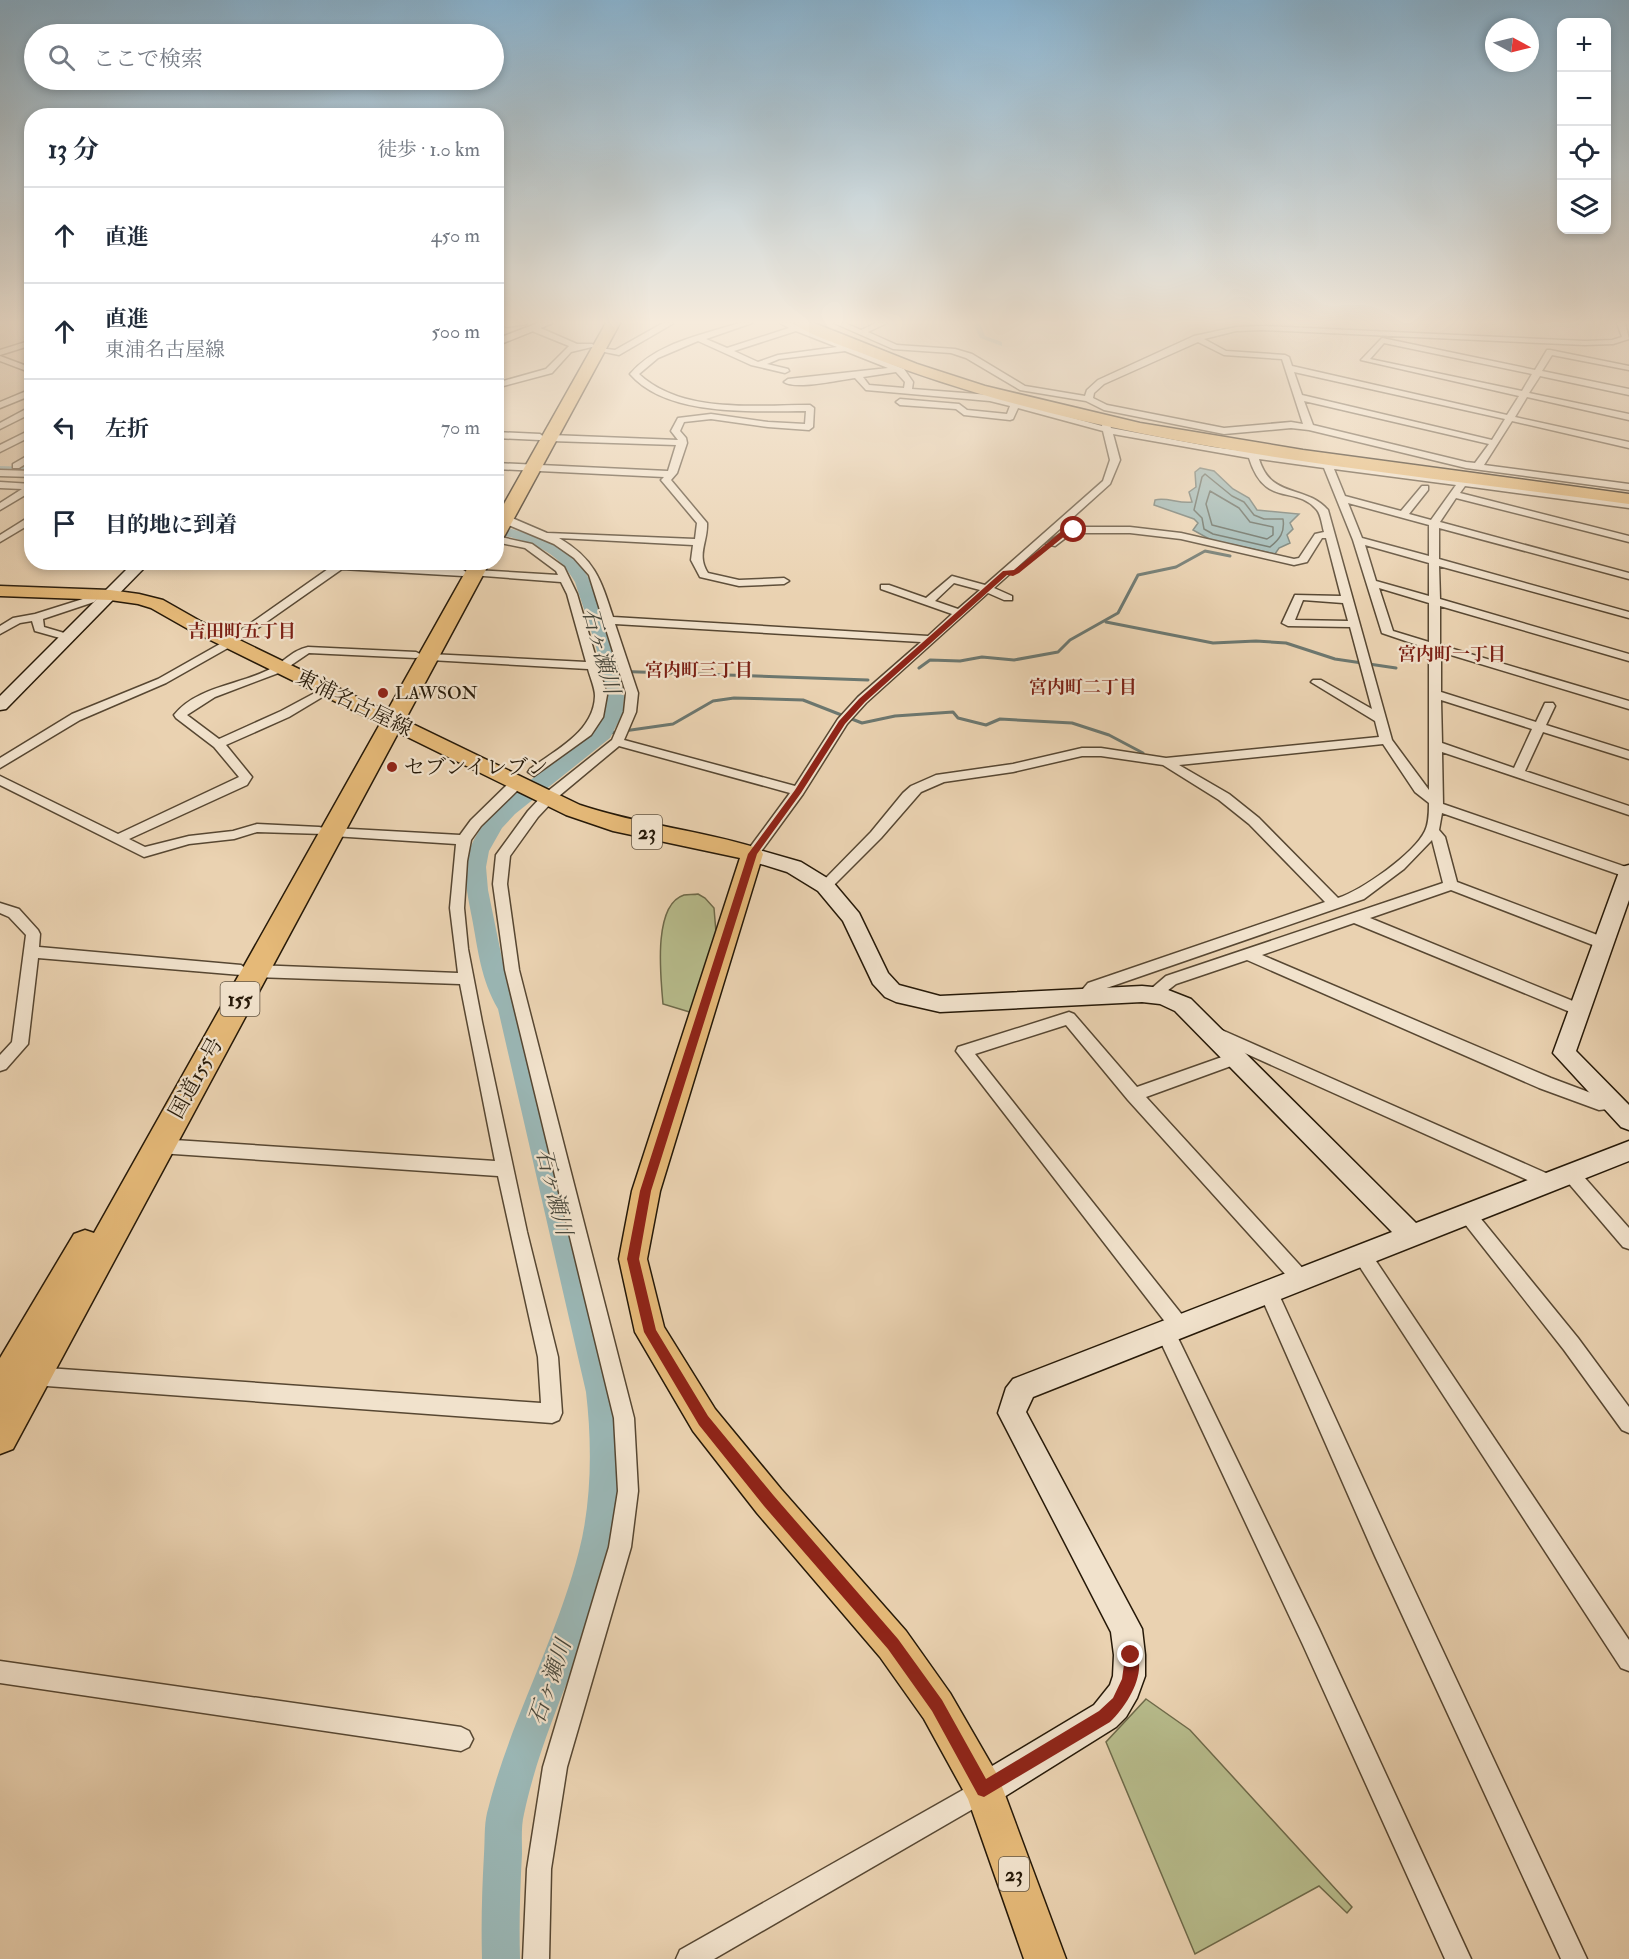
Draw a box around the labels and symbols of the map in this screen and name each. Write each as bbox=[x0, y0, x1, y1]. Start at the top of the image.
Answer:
north arrow bbox=[1485, 18, 1539, 72]
route start bbox=[1060, 516, 1086, 542]
water label: 石ヶ瀬川 bbox=[576, 605, 626, 699]
district label: 吉田町五丁目 bbox=[188, 620, 296, 643]
district label: 宮内町一丁目 bbox=[1398, 643, 1506, 666]
district label: 宮内町三丁目 bbox=[645, 659, 753, 682]
street label: 東浦名古屋線 bbox=[291, 663, 417, 743]
district label: 宮内町二丁目 bbox=[1029, 676, 1137, 699]
place label: LAWSON bbox=[395, 682, 478, 705]
marker: LAWSON bbox=[376, 686, 390, 700]
place label: セブンイレブン bbox=[404, 754, 548, 781]
marker: セブンイレブン bbox=[385, 760, 399, 774]
road number: 23 bbox=[632, 815, 662, 849]
road number: 155 bbox=[220, 982, 260, 1016]
street label: 国道155号 bbox=[163, 1033, 229, 1123]
water label: 石ヶ瀬川 bbox=[530, 1146, 579, 1240]
water label: 石ヶ瀬川 bbox=[522, 1634, 578, 1728]
route end bbox=[1117, 1641, 1143, 1667]
road number: 23 bbox=[999, 1857, 1029, 1891]

